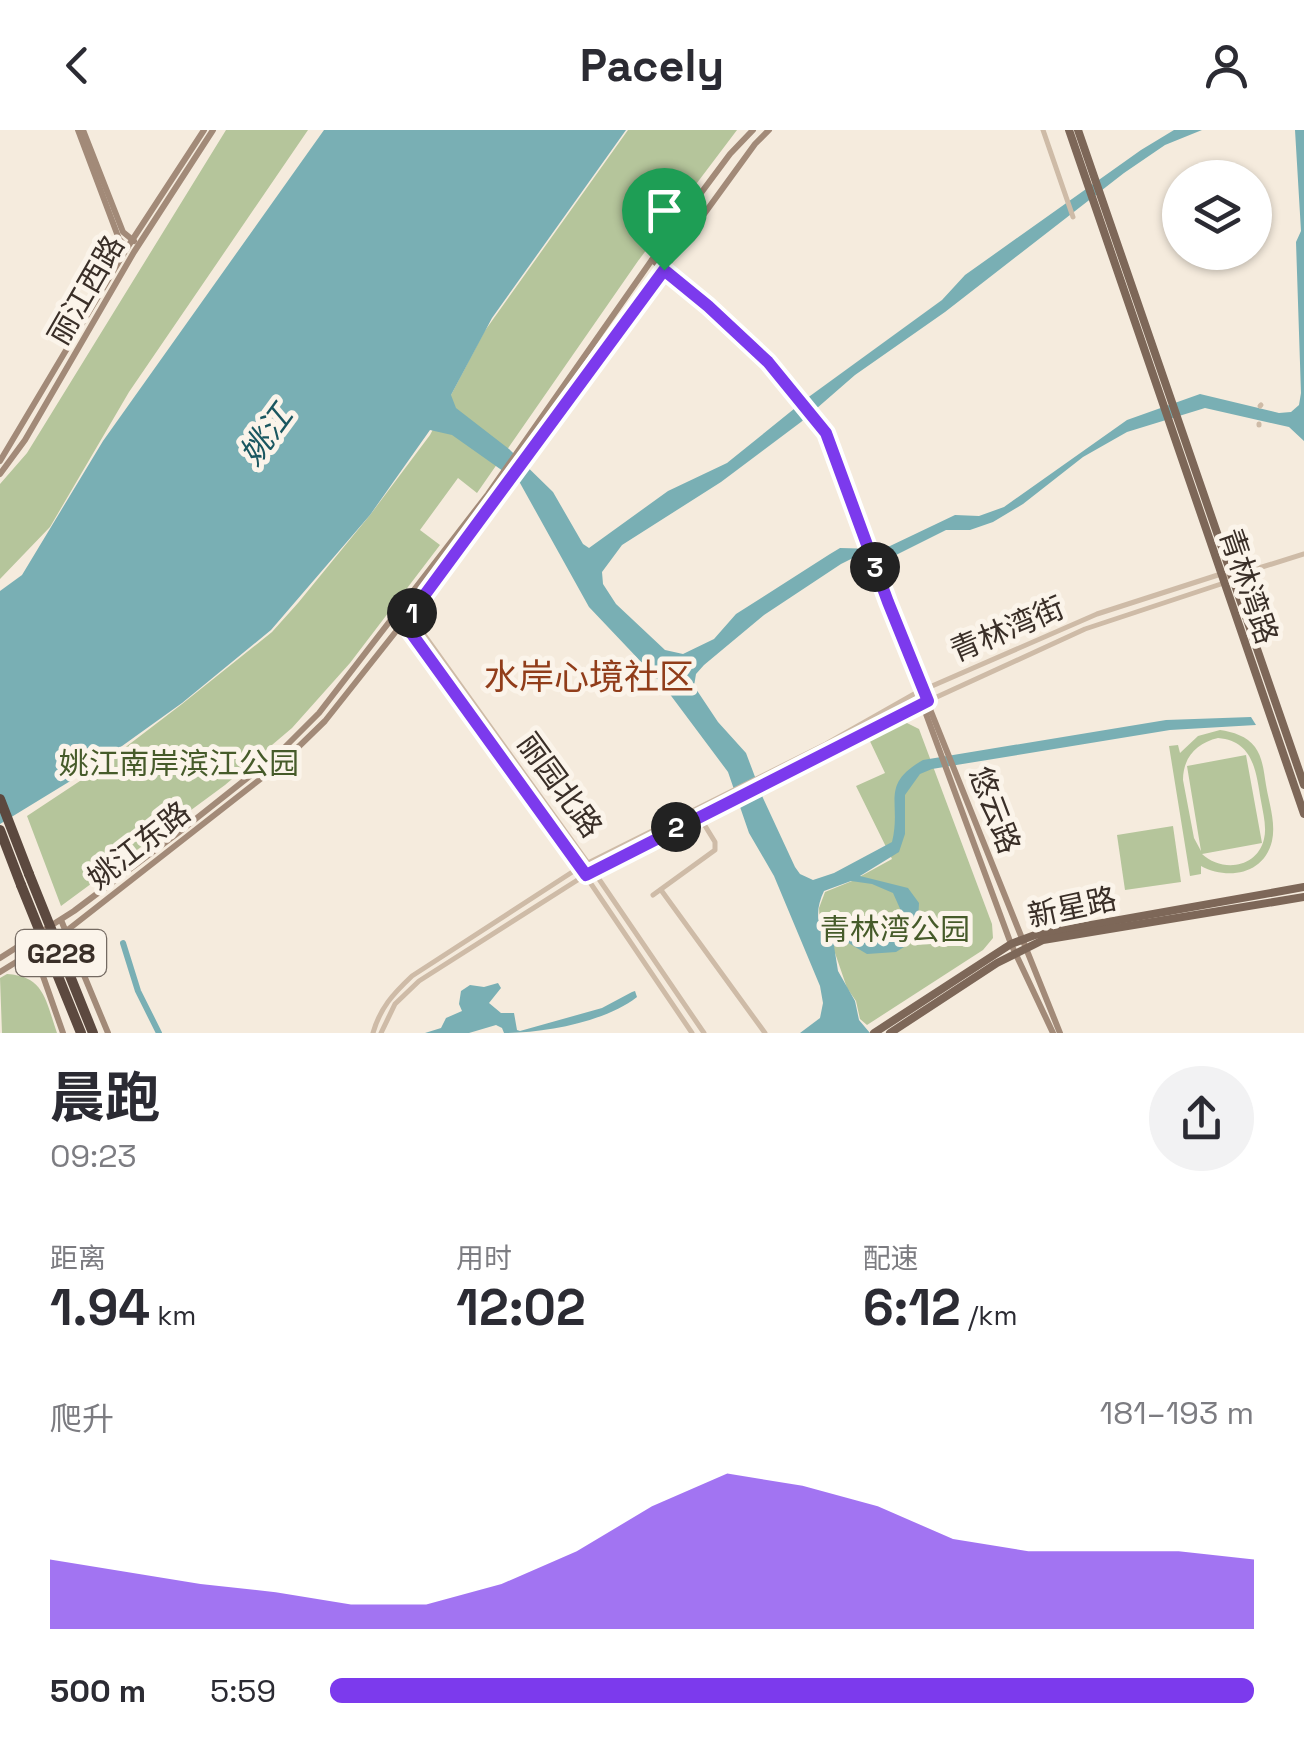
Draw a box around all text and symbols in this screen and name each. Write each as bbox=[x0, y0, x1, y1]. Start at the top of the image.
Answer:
text: Pacely bbox=[580, 37, 724, 94]
icon: back bbox=[50, 38, 105, 93]
icon: person bbox=[1199, 38, 1254, 93]
map controls bbox=[1162, 160, 1272, 270]
button: layers bbox=[1162, 160, 1272, 270]
pin bbox=[622, 168, 707, 271]
icon: arrive bbox=[637, 183, 692, 238]
street label: 丽江西路 bbox=[39, 228, 133, 352]
water label: 姚江 bbox=[231, 395, 303, 473]
street label: 青林湾路 bbox=[1211, 523, 1287, 649]
pin: 3 bbox=[850, 542, 900, 592]
text: 3 bbox=[866, 549, 884, 585]
pin: 1 bbox=[387, 588, 437, 638]
street label: 青林湾街 bbox=[944, 588, 1070, 670]
text: 1 bbox=[406, 595, 418, 631]
district label: 水岸心境社区 bbox=[484, 655, 694, 699]
street label: 丽园北路 bbox=[509, 725, 611, 845]
park label: 姚江南岸滨江公园 bbox=[59, 744, 299, 783]
street label: 悠云路 bbox=[961, 761, 1029, 859]
street label: 姚江东路 bbox=[80, 793, 198, 897]
pin: 2 bbox=[651, 802, 701, 852]
text: 2 bbox=[668, 809, 684, 845]
street label: 新星路 bbox=[1024, 879, 1120, 935]
park label: 青林湾公园 bbox=[820, 910, 970, 949]
road number: G228 bbox=[16, 930, 106, 976]
text: 晨跑 bbox=[50, 1063, 160, 1133]
button: share bbox=[1149, 1066, 1254, 1171]
text: 09:23 bbox=[50, 1136, 137, 1176]
text: 距离 bbox=[50, 1240, 106, 1276]
text: 用时 bbox=[456, 1240, 512, 1276]
text: 配速 bbox=[863, 1240, 919, 1276]
text: 1.94 bbox=[50, 1276, 150, 1340]
text: 12:02 bbox=[456, 1276, 586, 1340]
text: 6:12 bbox=[863, 1276, 961, 1340]
text: km bbox=[150, 1297, 196, 1333]
text: /km bbox=[961, 1297, 1017, 1333]
text: 181–193 m bbox=[1100, 1393, 1254, 1433]
text: 爬升 bbox=[50, 1399, 114, 1439]
text: 500 m bbox=[50, 1671, 146, 1711]
text: 5:59 bbox=[210, 1671, 276, 1711]

